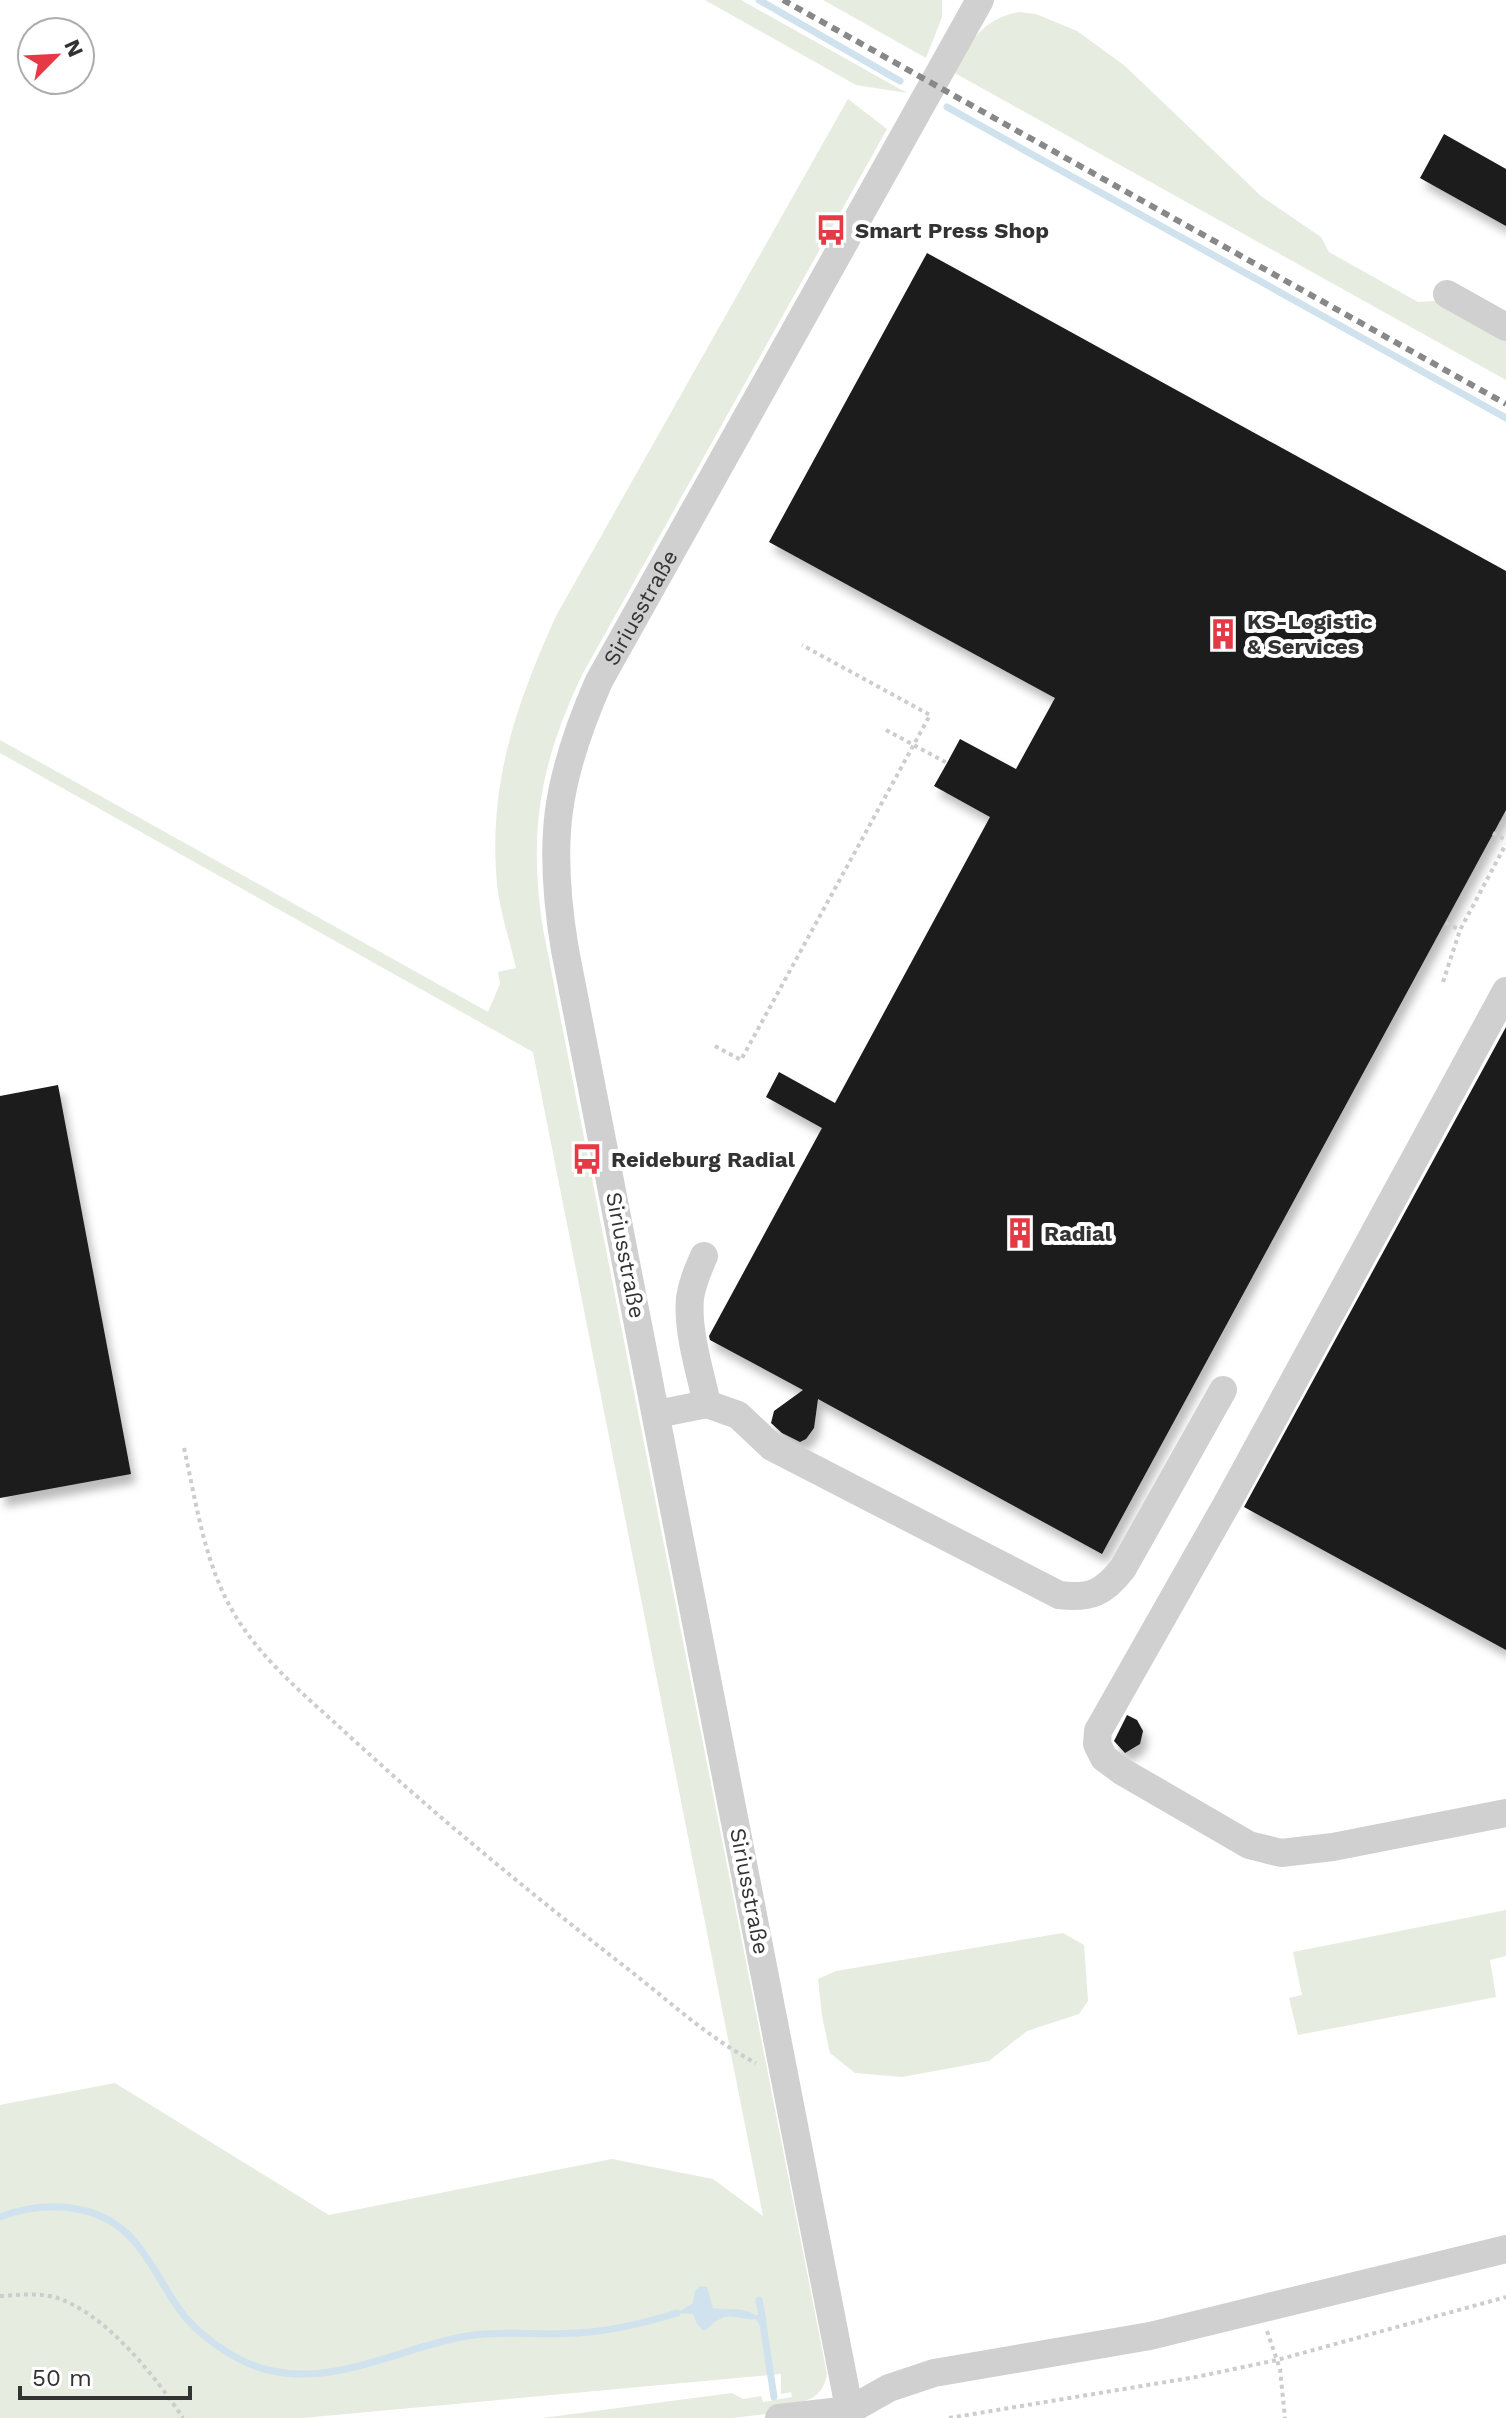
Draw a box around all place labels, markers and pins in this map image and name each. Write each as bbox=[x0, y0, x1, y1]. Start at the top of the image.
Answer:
bus stop icon: Smart Press Shop bbox=[814, 213, 848, 247]
place label: Smart Press Shop bbox=[855, 218, 1049, 243]
place label: KS-Logistic & Services bbox=[1247, 609, 1373, 659]
building icon: KS-Logistic & Services bbox=[1206, 617, 1240, 651]
bus stop icon: Reideburg Radial bbox=[570, 1142, 604, 1176]
place label: Reideburg Radial bbox=[611, 1147, 796, 1172]
building icon: Radial bbox=[1003, 1216, 1037, 1250]
place label: Radial bbox=[1044, 1221, 1113, 1246]

